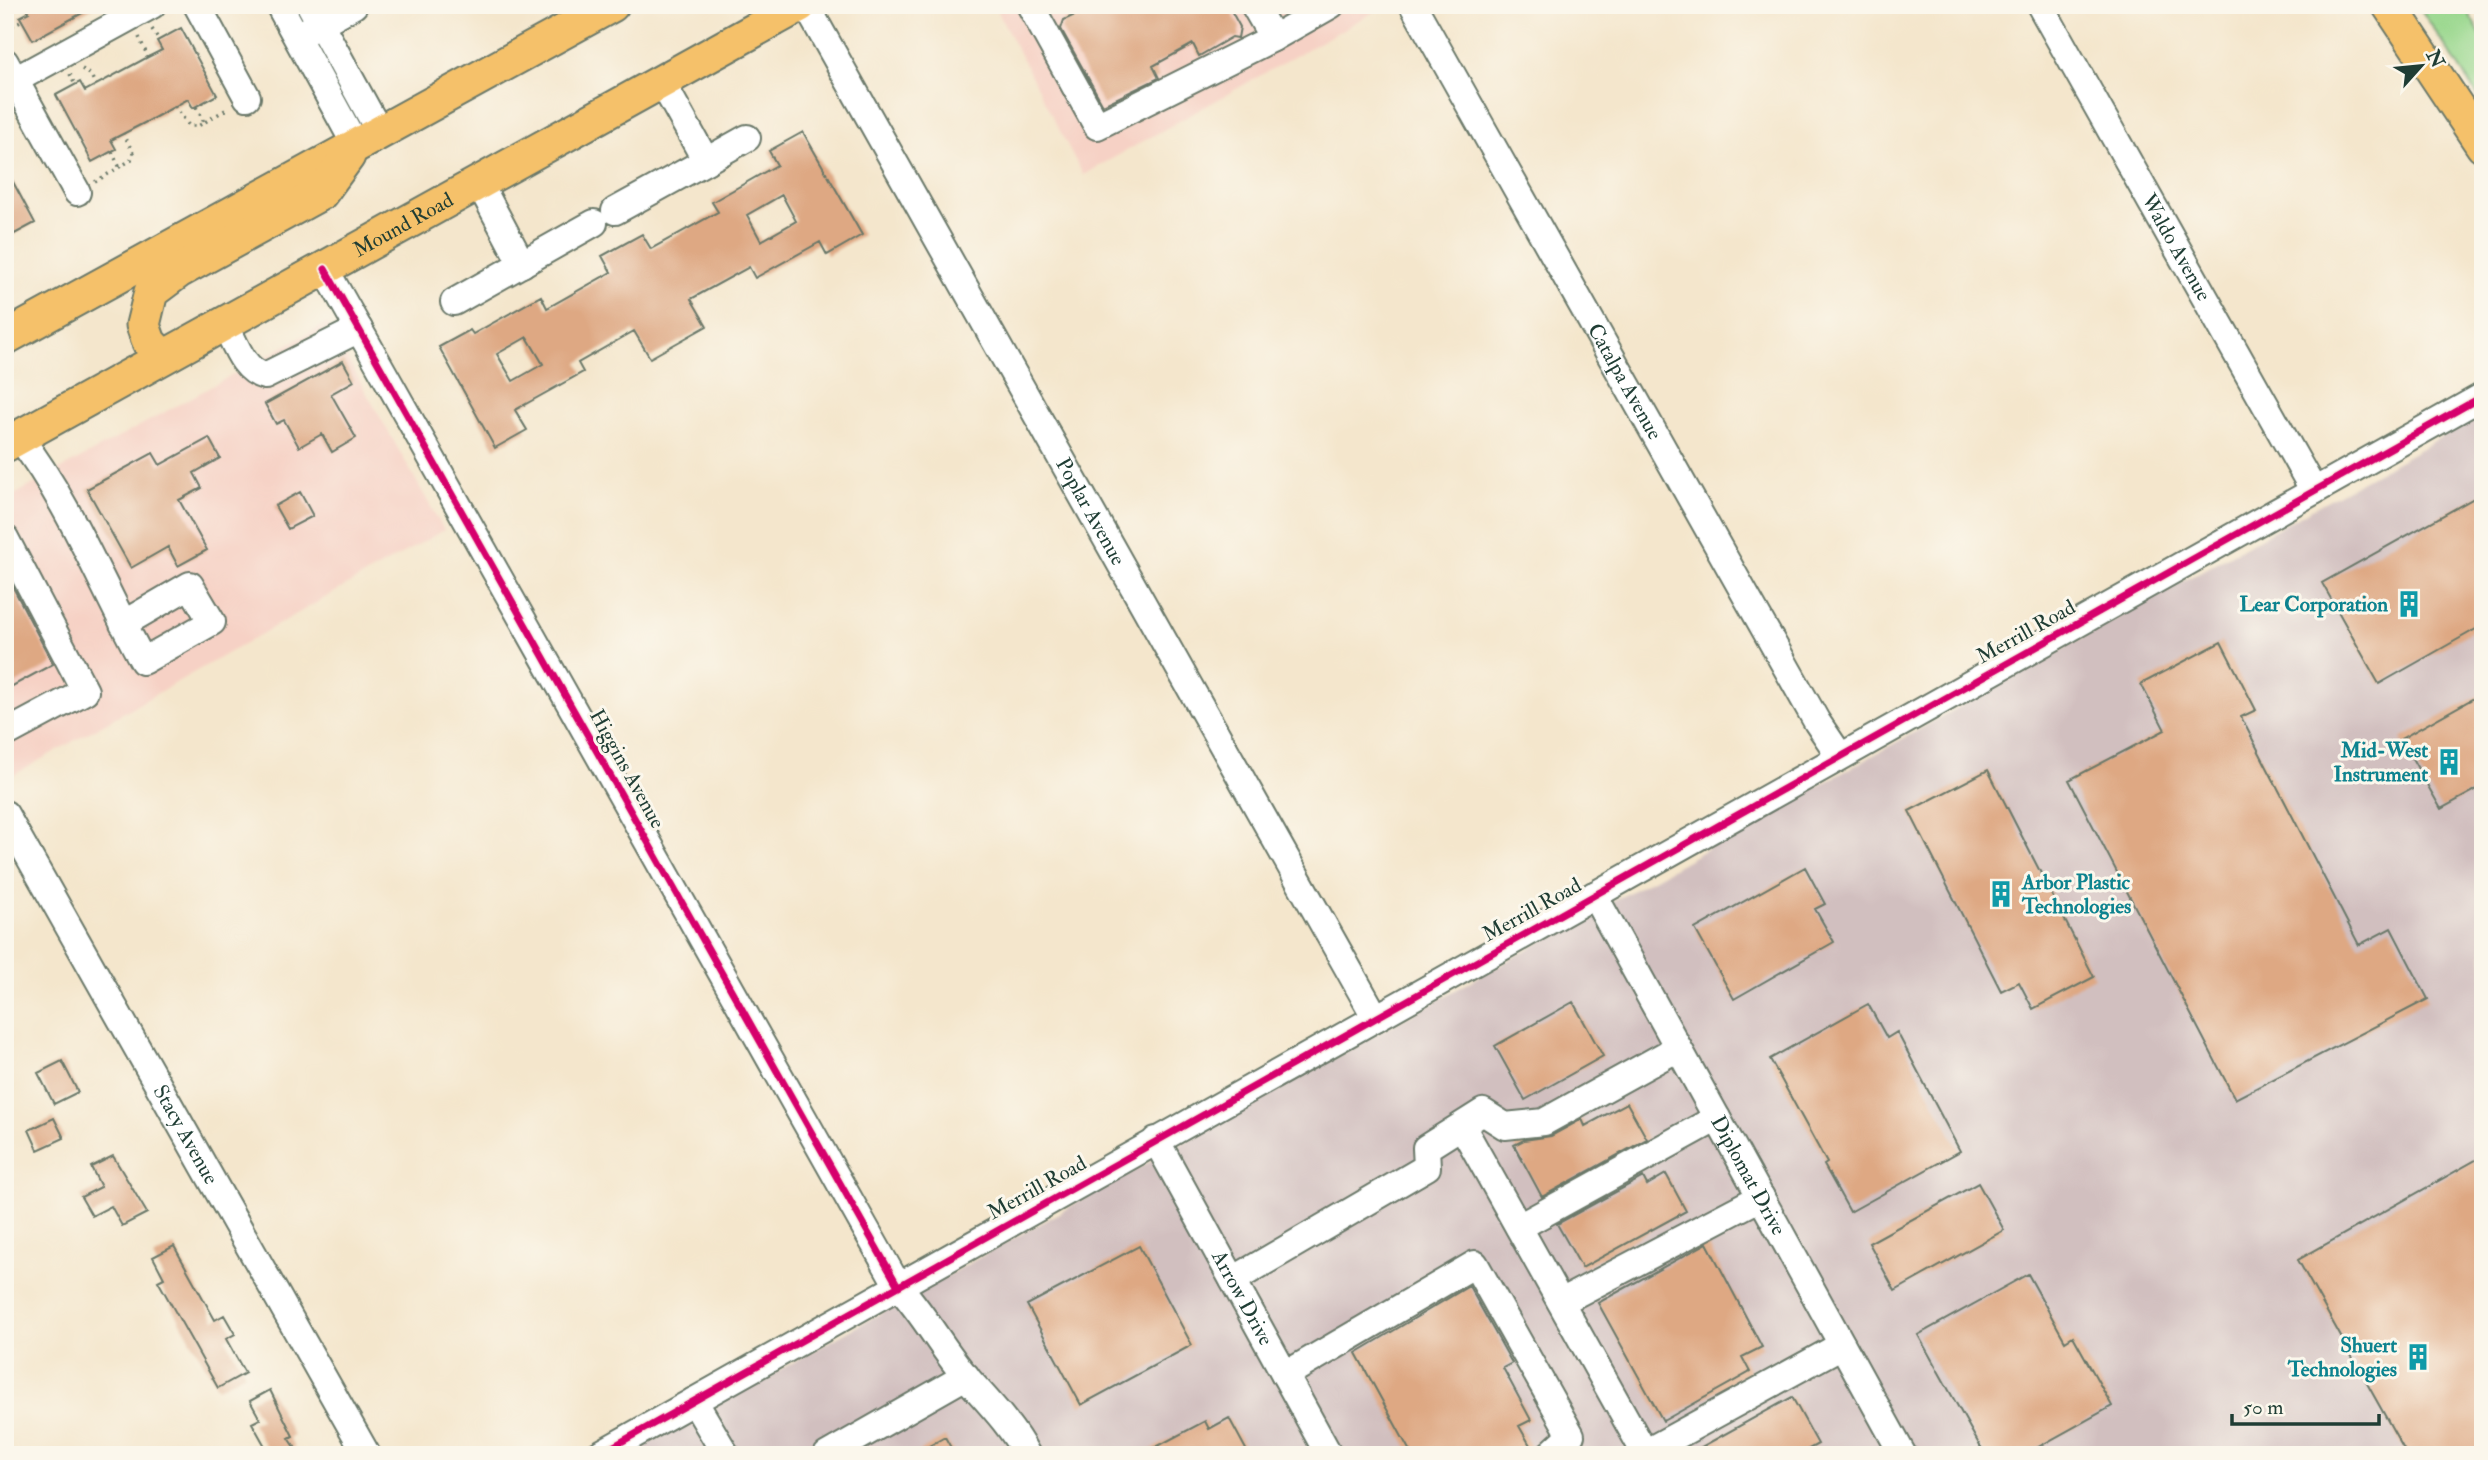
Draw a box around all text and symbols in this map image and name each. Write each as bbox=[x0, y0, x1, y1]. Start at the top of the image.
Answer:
north arrow bbox=[2386, 32, 2456, 102]
text: N bbox=[2420, 45, 2450, 73]
street label: Mound Road bbox=[348, 186, 459, 263]
street label: Waldo Avenue bbox=[2135, 188, 2218, 306]
street label: Catalpa Avenue bbox=[1582, 318, 1669, 445]
street label: Poplar Avenue bbox=[1050, 453, 1132, 570]
building icon: Lear Corporation bbox=[2394, 589, 2424, 619]
place label: Lear Corporation bbox=[2239, 591, 2388, 618]
street label: Merrill Road bbox=[1972, 593, 2081, 670]
street label: Higgins Avenue bbox=[583, 705, 671, 834]
place label: Mid-West Instrument bbox=[2333, 737, 2428, 788]
building icon: Mid-West Instrument bbox=[2434, 747, 2464, 777]
place label: Arbor Plastic Technologies bbox=[2021, 869, 2131, 920]
street label: Merrill Road bbox=[1478, 871, 1587, 948]
building icon: Arbor Plastic Technologies bbox=[1986, 879, 2016, 909]
street label: Stacy Avenue bbox=[147, 1080, 225, 1189]
street label: Diplomat Drive bbox=[1705, 1111, 1793, 1240]
street label: Merrill Road bbox=[983, 1149, 1092, 1226]
street label: Arrow Drive bbox=[1205, 1245, 1280, 1350]
place label: Shuert Technologies bbox=[2287, 1332, 2397, 1383]
building icon: Shuert Technologies bbox=[2403, 1342, 2433, 1372]
scale bar bbox=[2232, 1383, 2380, 1427]
text: 50 m bbox=[2243, 1394, 2284, 1421]

